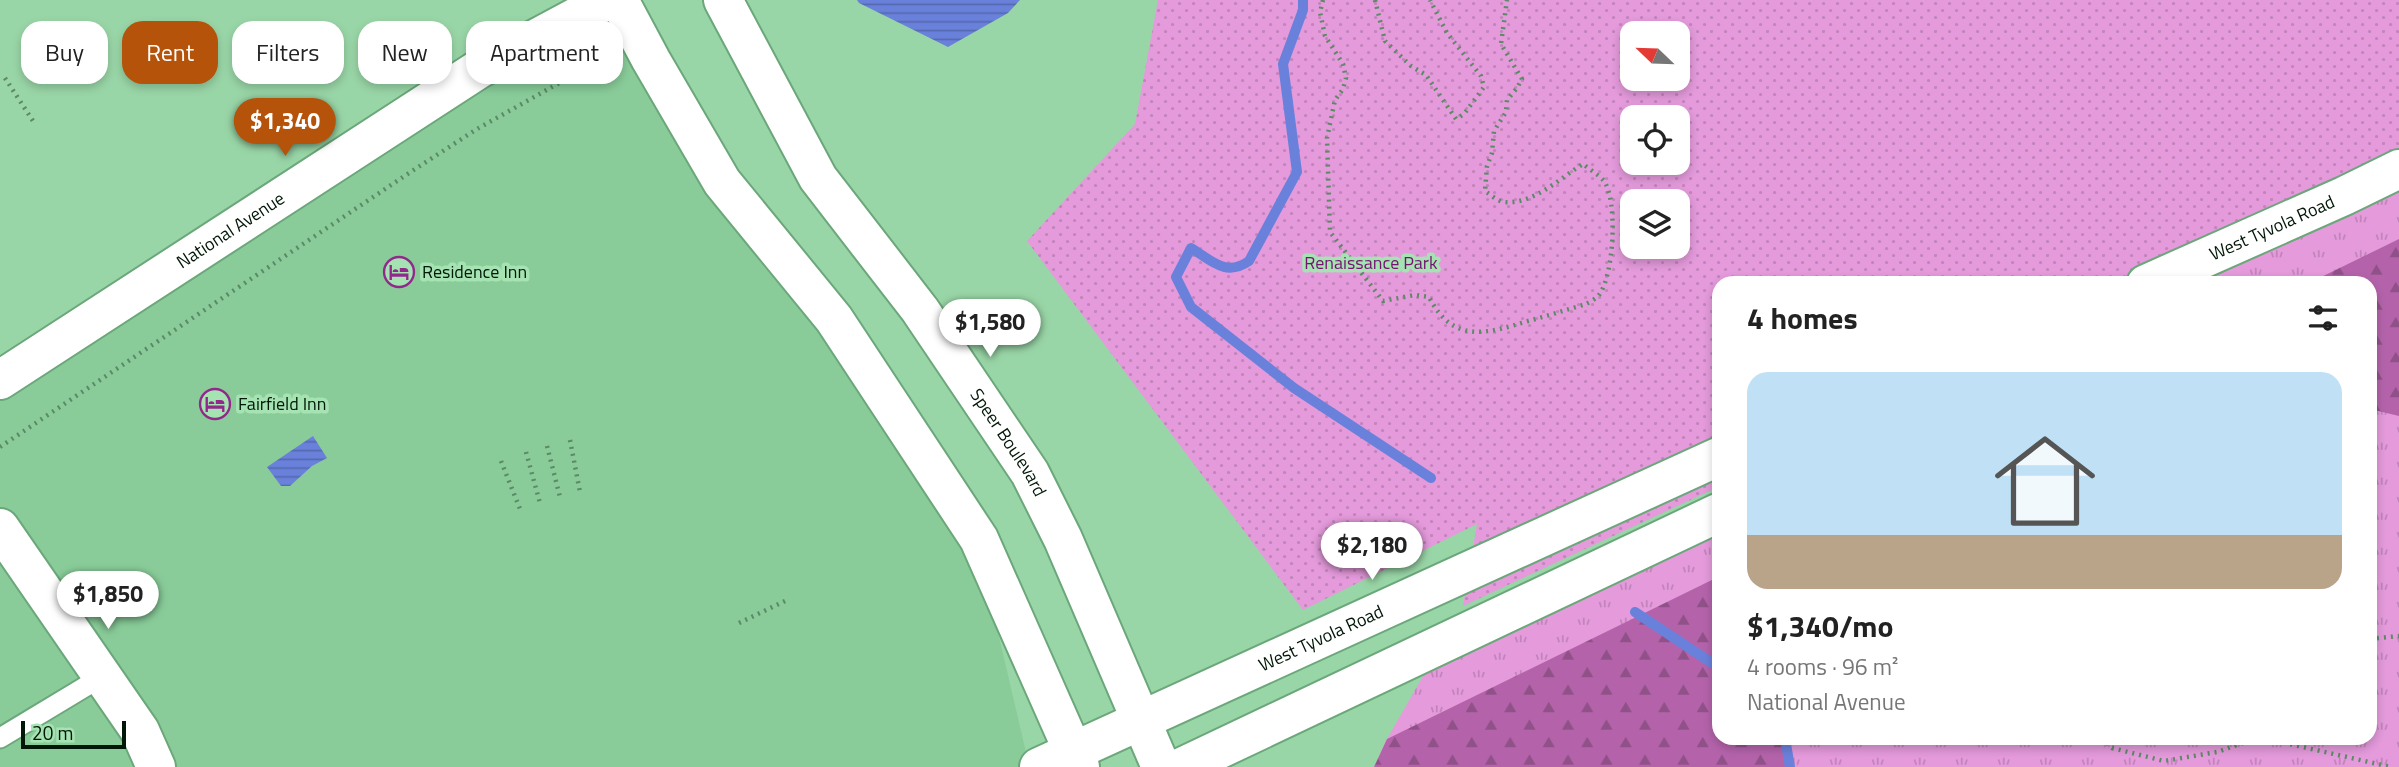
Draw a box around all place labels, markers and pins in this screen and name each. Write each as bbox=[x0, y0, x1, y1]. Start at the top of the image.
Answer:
pin: $1,340 bbox=[228, 99, 342, 158]
hotel icon: Residence Inn bbox=[382, 255, 416, 289]
place label: Residence Inn bbox=[422, 258, 527, 285]
pin: $1,580 bbox=[933, 300, 1047, 359]
hotel icon: Fairfield Inn bbox=[198, 387, 232, 421]
place label: Fairfield Inn bbox=[238, 390, 326, 417]
pin: $2,180 bbox=[1315, 522, 1429, 582]
pin: $1,850 bbox=[51, 572, 165, 631]

